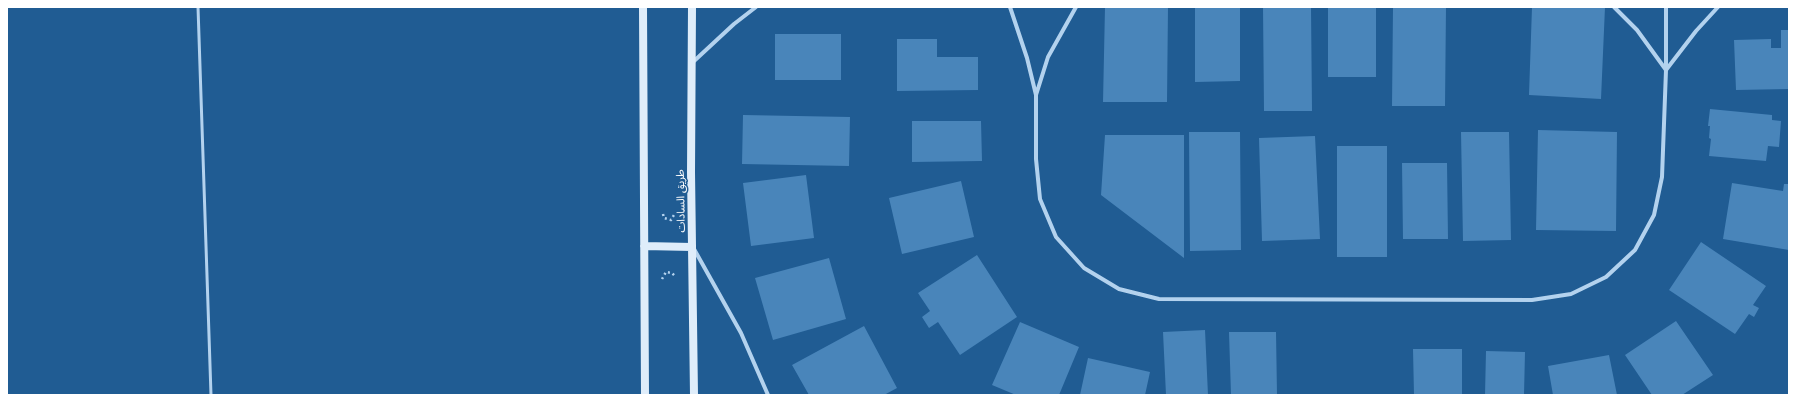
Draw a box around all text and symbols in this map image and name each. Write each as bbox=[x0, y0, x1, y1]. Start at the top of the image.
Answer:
street label: طريق السادات bbox=[674, 169, 688, 233]

